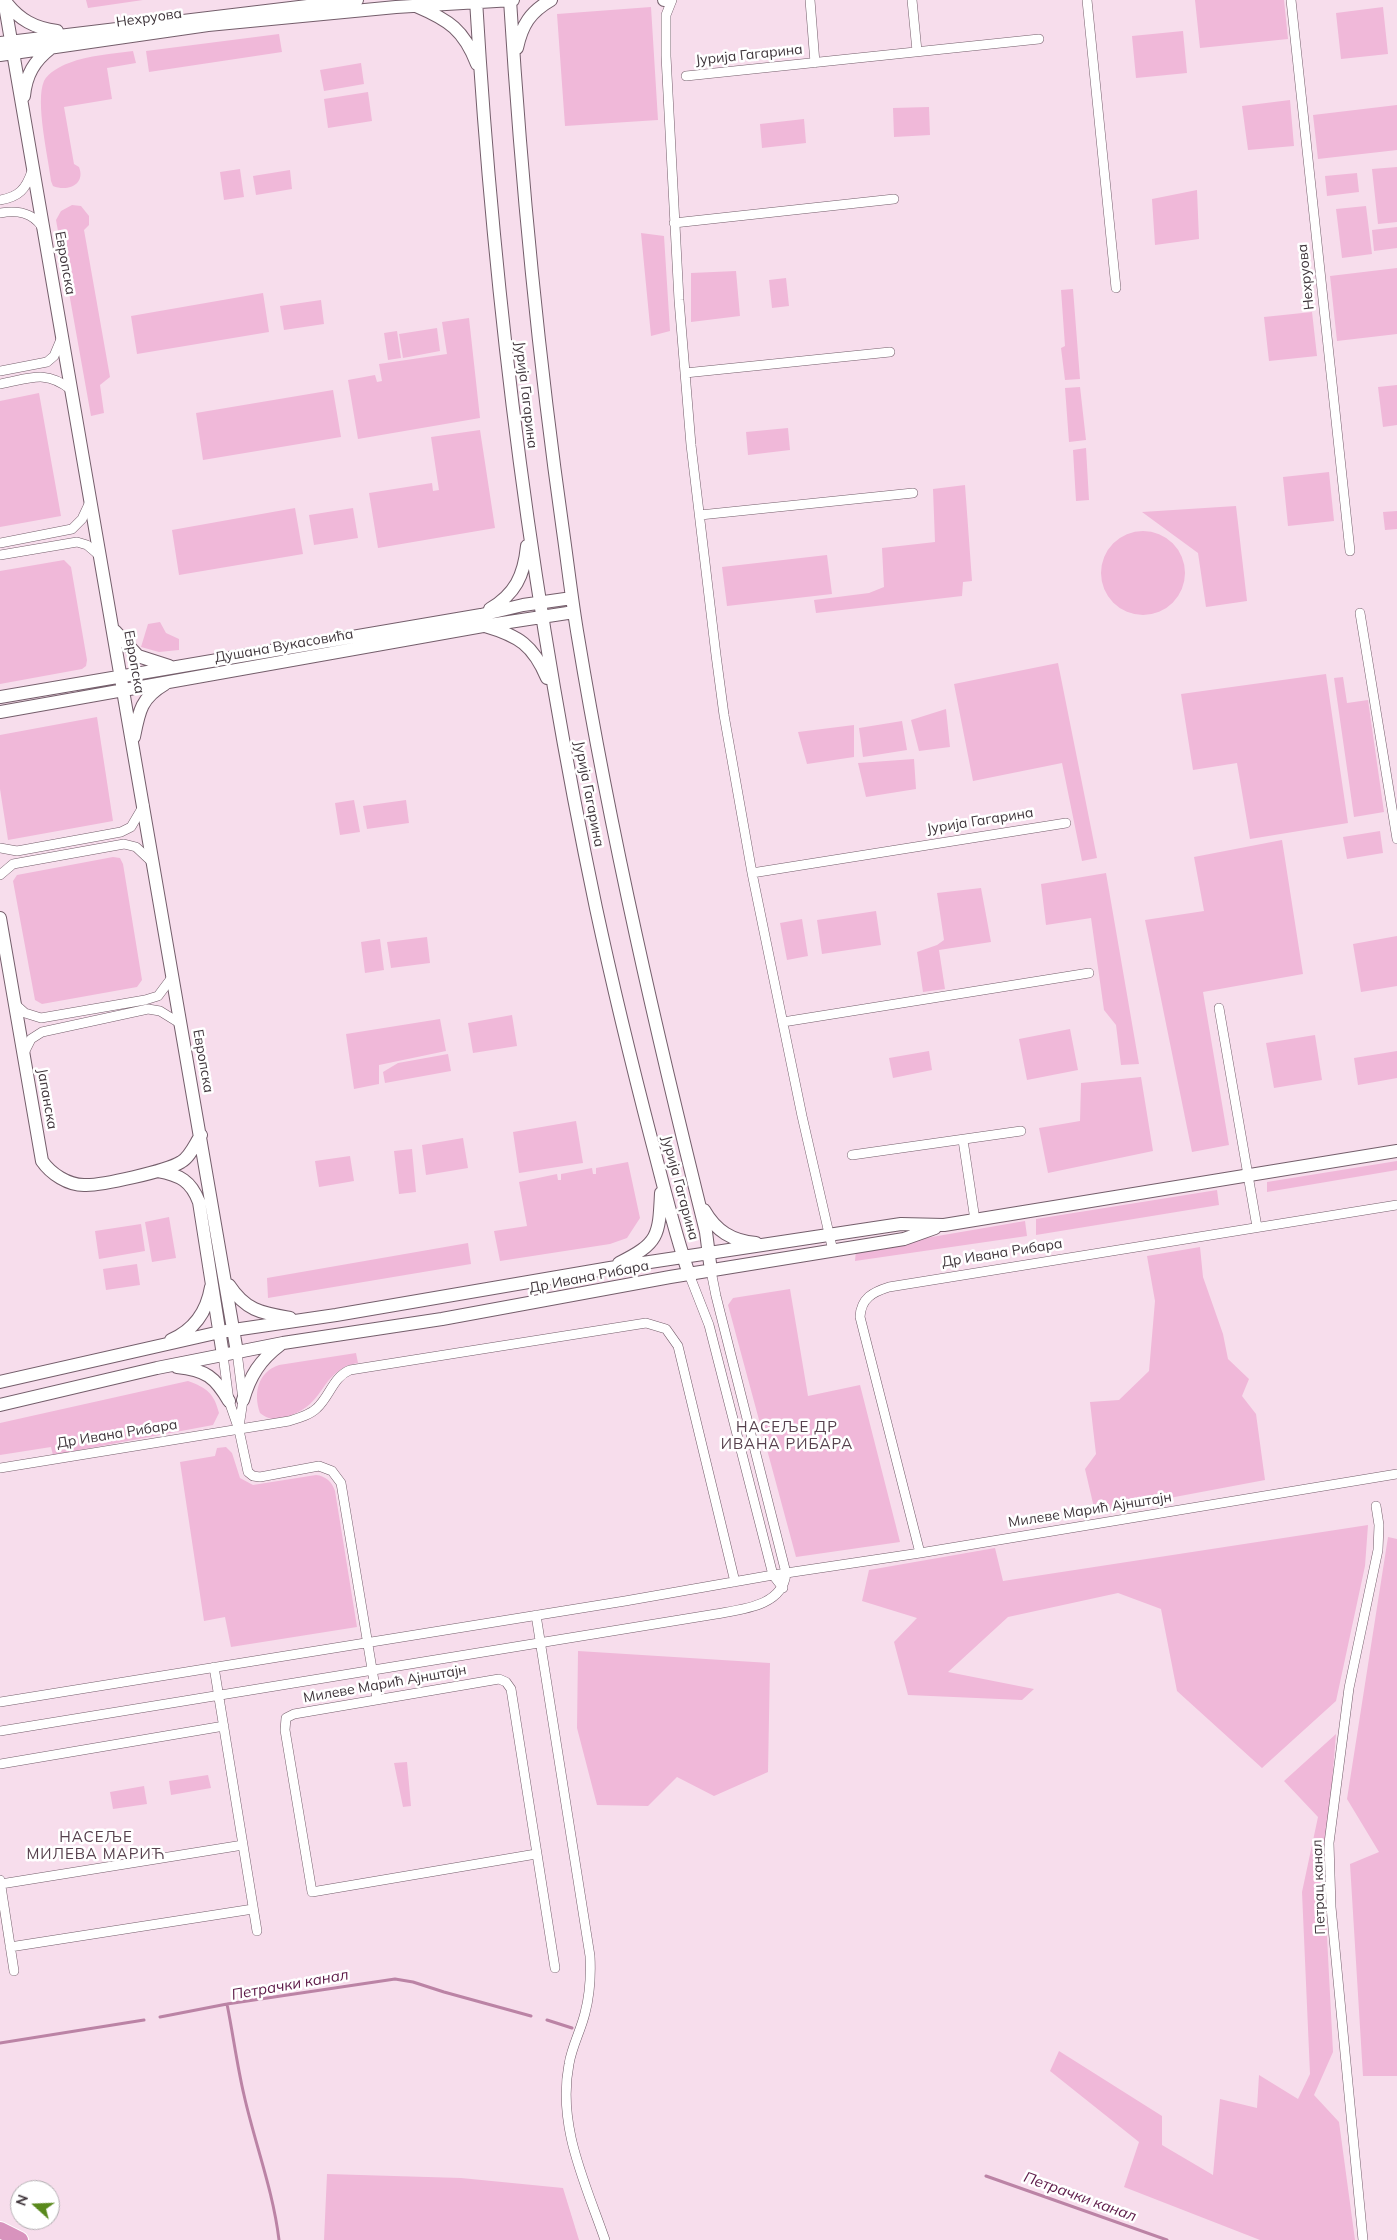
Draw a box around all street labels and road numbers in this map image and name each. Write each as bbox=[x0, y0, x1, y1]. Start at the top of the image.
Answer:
street label: Нехруова bbox=[115, 5, 183, 31]
street label: Јурија Гагарина bbox=[695, 41, 803, 69]
street label: Европска bbox=[51, 230, 79, 296]
street label: Нехруова bbox=[1294, 243, 1318, 311]
street label: Јурија Гагарина bbox=[511, 341, 541, 449]
street label: Душана Вукасовића bbox=[213, 626, 355, 666]
street label: Европска bbox=[120, 629, 148, 695]
street label: Јурија Гагарина bbox=[570, 740, 608, 848]
street label: Јурија Гагарина bbox=[926, 804, 1034, 838]
street label: Европска bbox=[189, 1028, 217, 1094]
street label: Јапанска bbox=[33, 1067, 61, 1131]
street label: Јурија Гагарина bbox=[658, 1134, 702, 1242]
street label: Др Ивана Рибара bbox=[941, 1235, 1063, 1271]
street label: Др Ивана Рибара bbox=[528, 1257, 650, 1297]
street label: Др Ивана Рибара bbox=[56, 1416, 178, 1452]
street label: Милеве Марић Ајнштајн bbox=[1007, 1489, 1173, 1531]
street label: Милеве Марић Ајнштајн bbox=[302, 1661, 468, 1707]
street label: Петрац канал bbox=[1309, 1839, 1329, 1935]

